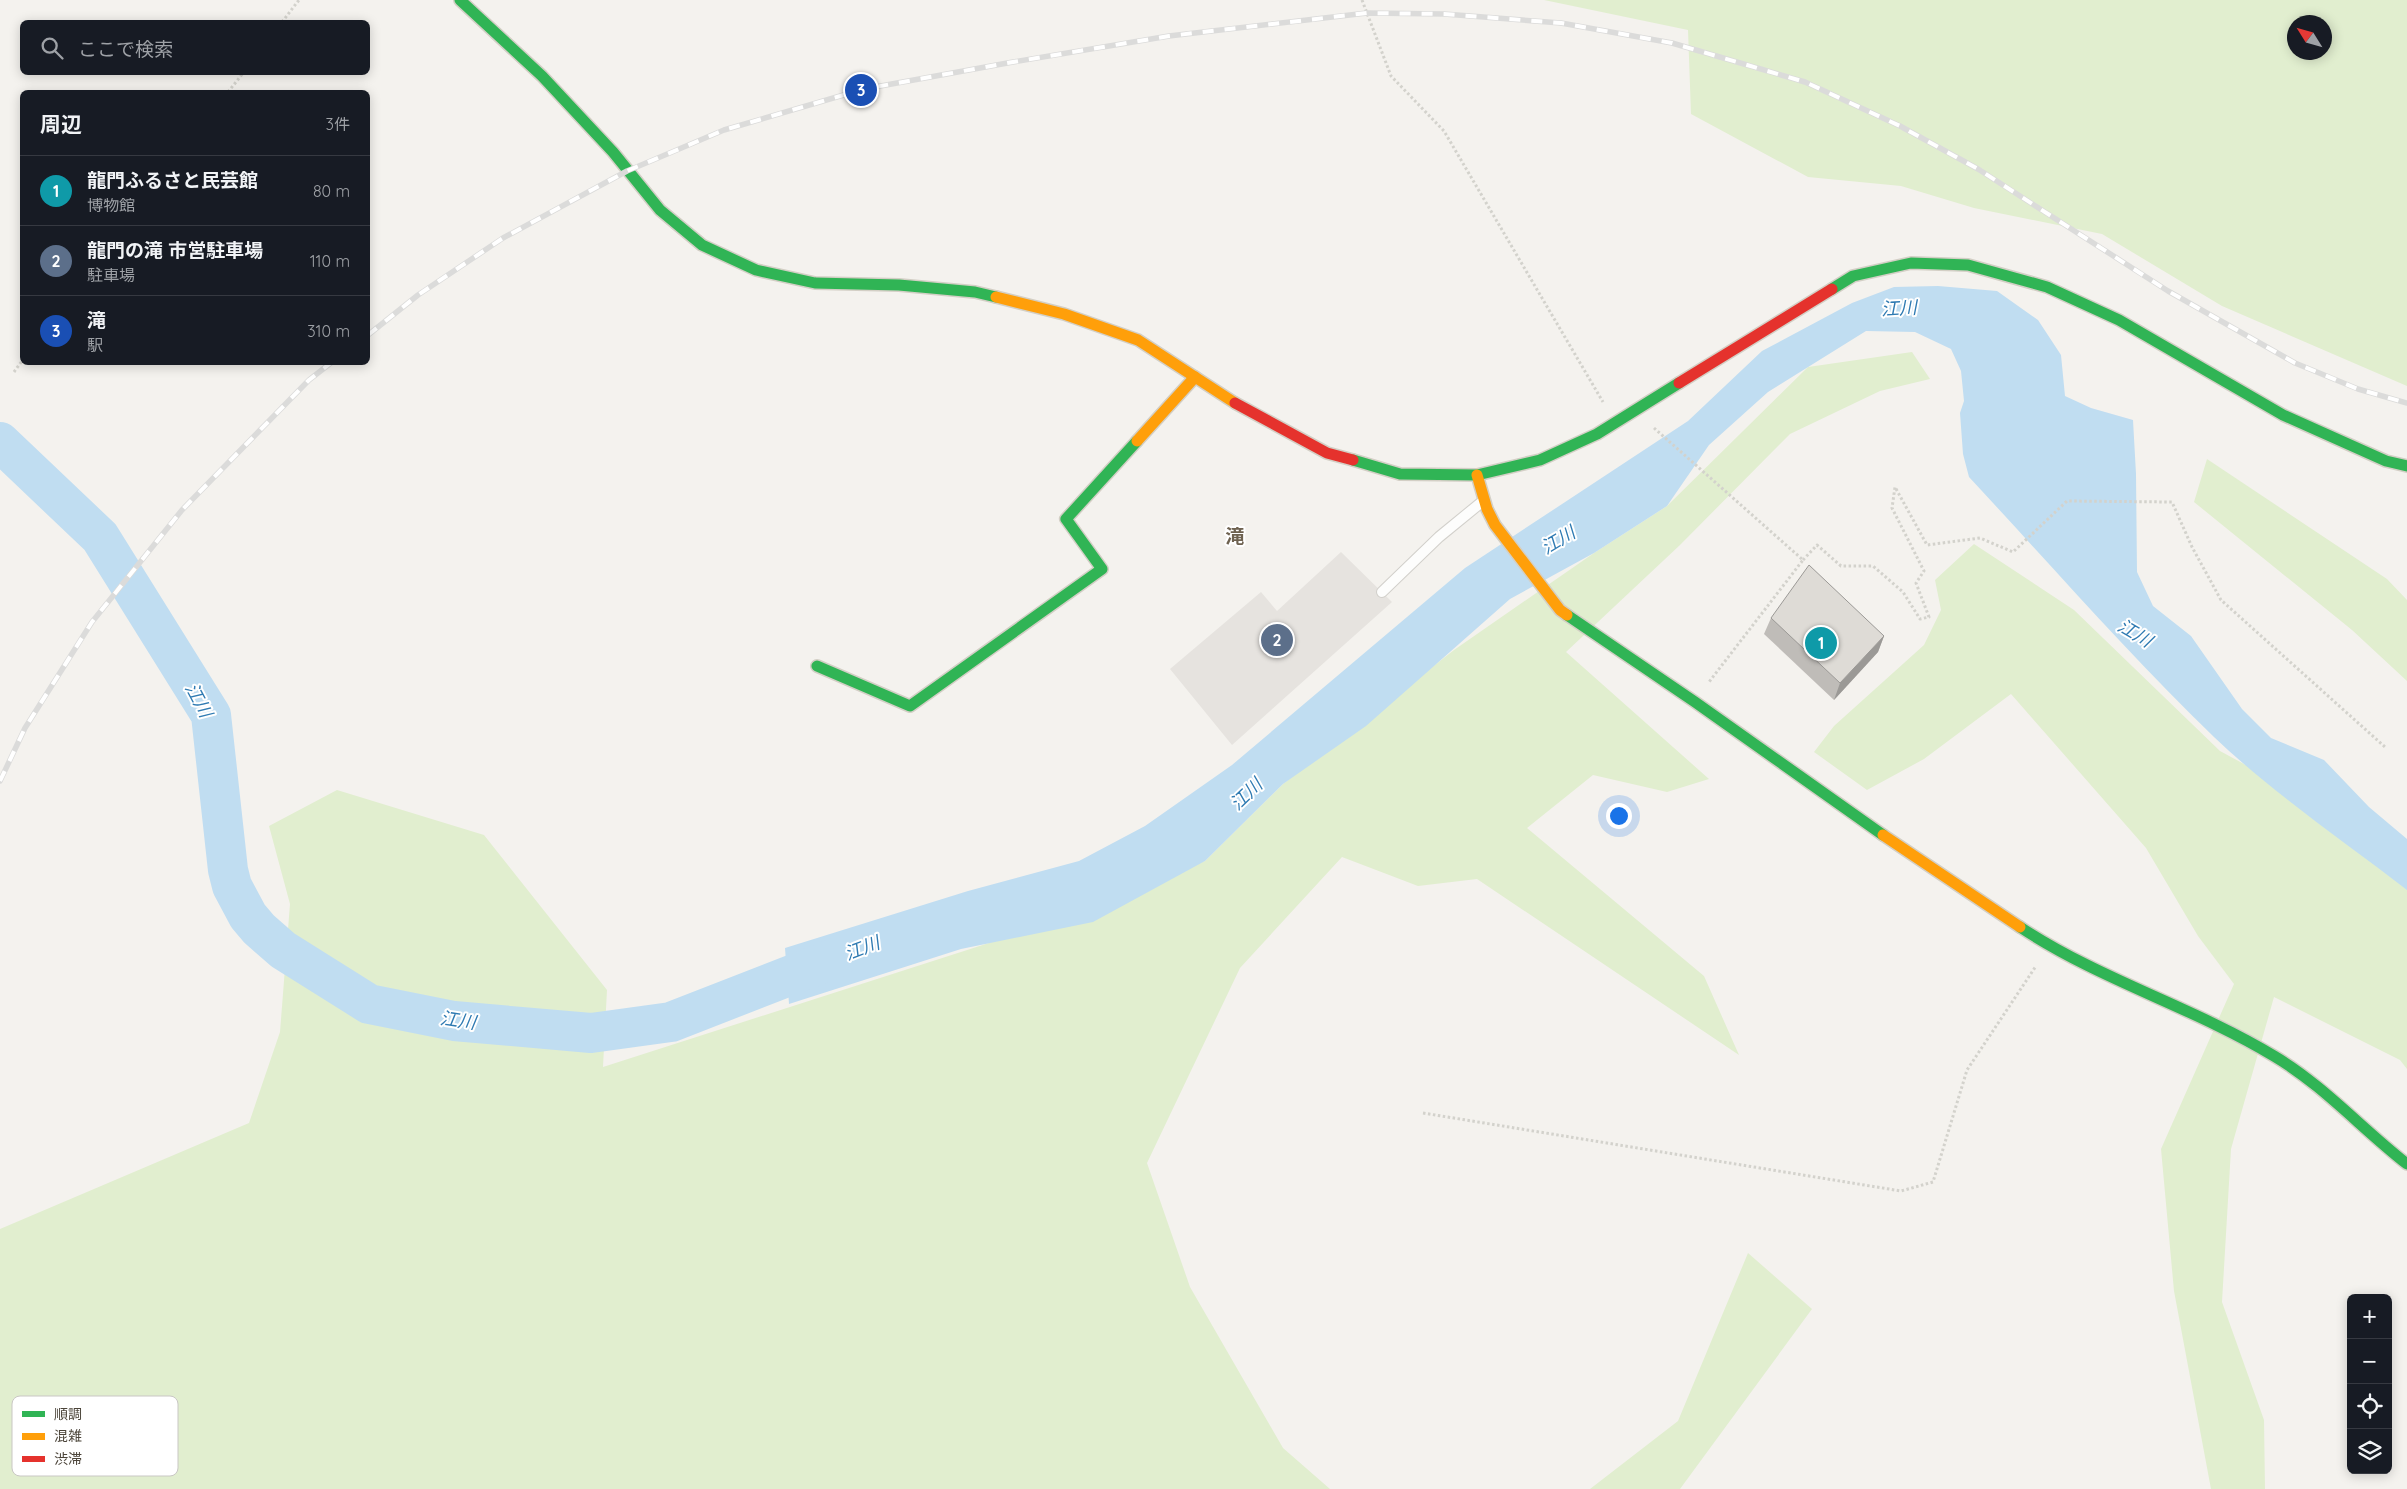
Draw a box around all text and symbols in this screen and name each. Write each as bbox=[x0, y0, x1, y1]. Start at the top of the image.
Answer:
north arrow bbox=[2287, 15, 2332, 60]
search box bbox=[20, 20, 370, 75]
icon: search bbox=[38, 34, 66, 62]
text: ここで検索 bbox=[78, 37, 173, 61]
pin: 3 bbox=[845, 71, 877, 109]
text: 周辺 bbox=[40, 111, 82, 137]
text: 3件 bbox=[326, 114, 350, 134]
text: 龍門ふるさと民芸館 bbox=[87, 168, 258, 192]
text: 1 bbox=[53, 181, 59, 201]
text: 80 m bbox=[313, 181, 350, 201]
text: 博物館 bbox=[87, 195, 135, 215]
text: 龍門の滝 市営駐車場 bbox=[87, 238, 263, 262]
text: 2 bbox=[51, 251, 61, 271]
text: 110 m bbox=[310, 251, 350, 271]
text: 駐車場 bbox=[87, 265, 135, 285]
water label: 江川 bbox=[1880, 295, 1920, 320]
text: 滝 bbox=[87, 308, 106, 332]
text: 3 bbox=[52, 321, 60, 341]
text: 310 m bbox=[307, 321, 350, 341]
text: 駅 bbox=[87, 335, 103, 355]
water label: 江川 bbox=[1537, 520, 1581, 559]
district label: 滝 bbox=[1225, 524, 1245, 548]
water label: 江川 bbox=[2114, 614, 2158, 653]
pin: 2 bbox=[1261, 621, 1293, 659]
pin: 1 bbox=[1805, 624, 1837, 662]
water label: 江川 bbox=[180, 679, 219, 723]
water label: 江川 bbox=[1225, 772, 1268, 815]
your location bbox=[1606, 803, 1632, 829]
water label: 江川 bbox=[841, 930, 885, 965]
water label: 江川 bbox=[439, 1006, 479, 1034]
map controls bbox=[2347, 1294, 2392, 1474]
button: + bbox=[2347, 1294, 2392, 1339]
button: − bbox=[2347, 1339, 2392, 1384]
button: locate bbox=[2347, 1384, 2392, 1429]
legend bbox=[12, 1396, 178, 1476]
text: 順調 bbox=[54, 1405, 82, 1423]
text: 混雑 bbox=[54, 1427, 82, 1445]
button: layers bbox=[2347, 1429, 2392, 1474]
text: 渋滞 bbox=[54, 1450, 82, 1468]

